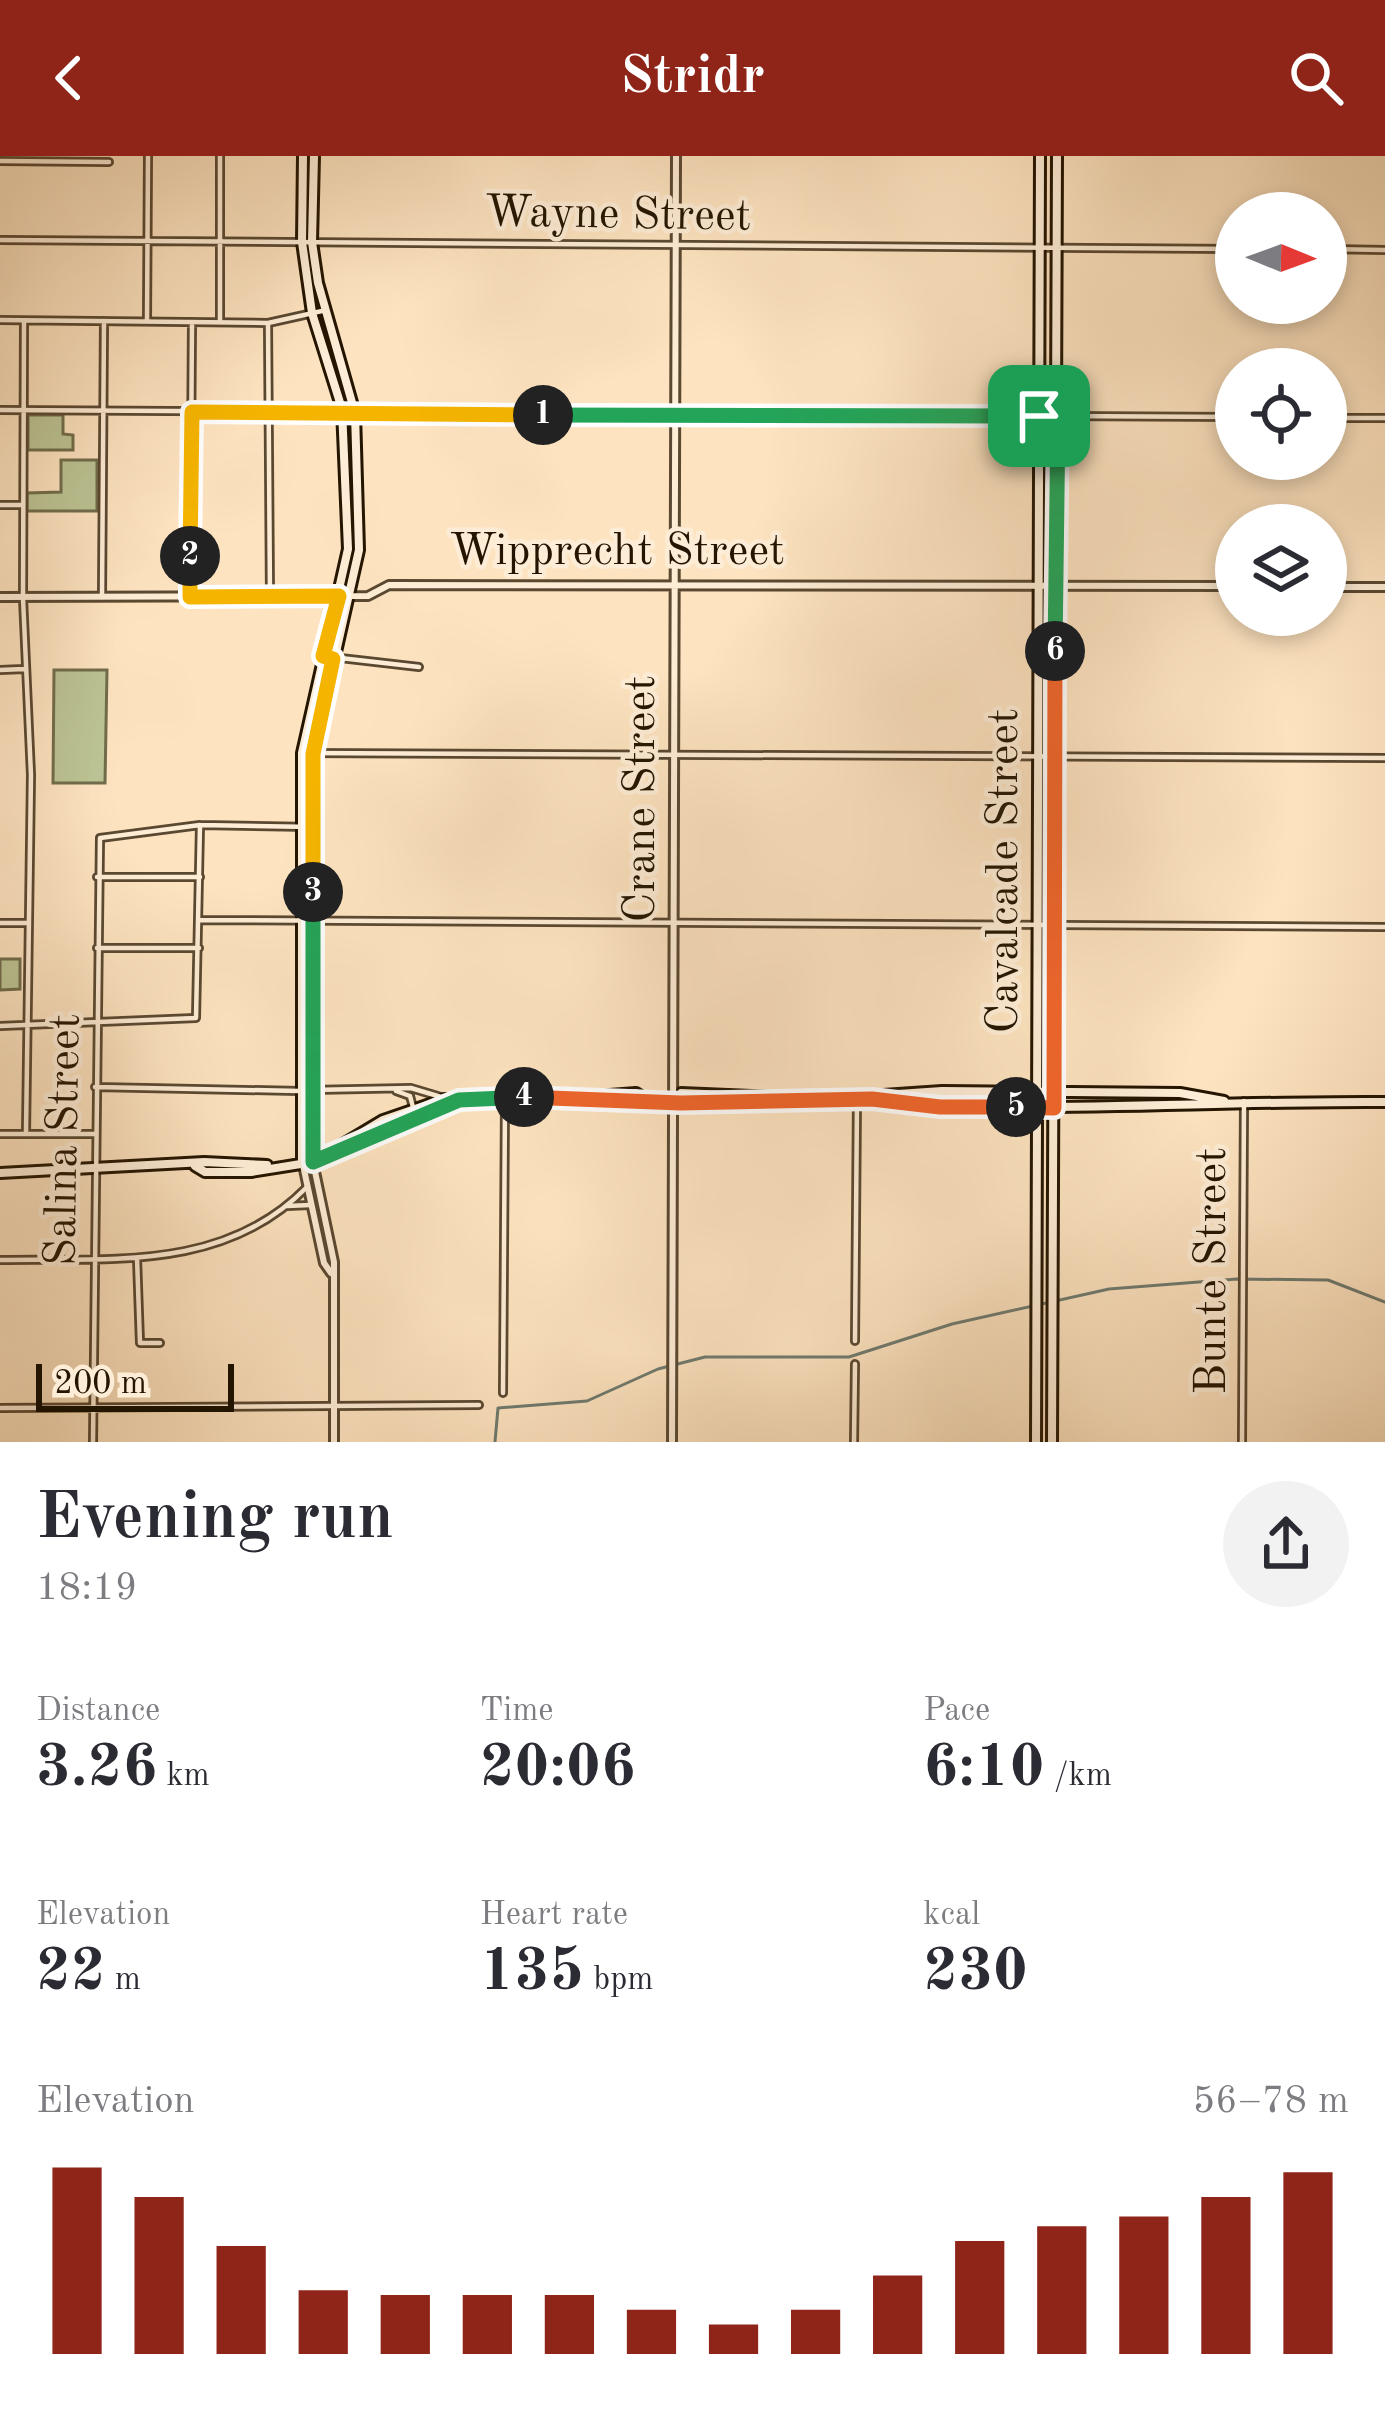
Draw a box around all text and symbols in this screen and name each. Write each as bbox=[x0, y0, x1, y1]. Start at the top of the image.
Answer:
icon: back bbox=[36, 45, 102, 111]
icon: search bbox=[1283, 45, 1349, 111]
text: Stridr bbox=[620, 51, 765, 105]
street label: Wayne Street bbox=[484, 191, 752, 241]
north arrow bbox=[1215, 192, 1347, 324]
map controls bbox=[1215, 192, 1347, 636]
button: locate bbox=[1215, 348, 1347, 480]
pin bbox=[988, 365, 1090, 467]
icon: arrive bbox=[1006, 383, 1072, 449]
pin: 1 bbox=[513, 385, 573, 445]
text: 1 bbox=[533, 398, 553, 431]
button: layers bbox=[1215, 504, 1347, 636]
pin: 2 bbox=[160, 526, 220, 586]
street label: Wipprecht Street bbox=[449, 530, 785, 575]
text: 2 bbox=[180, 539, 200, 572]
pin: 6 bbox=[1025, 621, 1085, 681]
text: 6 bbox=[1045, 634, 1065, 667]
street label: Crane Street bbox=[620, 675, 665, 923]
street label: Cavalcade Street bbox=[983, 708, 1028, 1034]
pin: 3 bbox=[283, 862, 343, 922]
text: 3 bbox=[303, 875, 323, 908]
street label: Salina Street bbox=[40, 1013, 90, 1267]
pin: 4 bbox=[494, 1067, 554, 1127]
pin: 5 bbox=[986, 1077, 1046, 1137]
text: 4 bbox=[514, 1080, 534, 1113]
text: 5 bbox=[1006, 1090, 1026, 1123]
street label: Bunte Street bbox=[1191, 1147, 1236, 1395]
scale bar bbox=[36, 1358, 234, 1411]
text: 200 m bbox=[54, 1368, 147, 1401]
button: share bbox=[1223, 1481, 1349, 1607]
text: Evening run bbox=[36, 1487, 394, 1553]
text: 18:19 bbox=[36, 1569, 137, 1608]
text: Distance bbox=[36, 1695, 160, 1728]
text: Time bbox=[480, 1695, 554, 1728]
text: Pace bbox=[923, 1695, 990, 1728]
text: 3.26 bbox=[36, 1739, 157, 1799]
text: 20:06 bbox=[480, 1739, 636, 1799]
text: 6:10 bbox=[923, 1739, 1045, 1799]
text: km bbox=[157, 1760, 210, 1793]
text: /km bbox=[1045, 1760, 1112, 1793]
text: Elevation bbox=[36, 1899, 170, 1932]
text: Heart rate bbox=[480, 1899, 628, 1932]
text: kcal bbox=[923, 1899, 980, 1932]
text: 22 bbox=[36, 1943, 106, 2003]
text: 135 bbox=[480, 1943, 584, 2003]
text: 230 bbox=[923, 1943, 1028, 2003]
text: m bbox=[106, 1964, 141, 1997]
text: bpm bbox=[584, 1964, 654, 1997]
text: Elevation bbox=[36, 2082, 195, 2121]
text: 56–78 m bbox=[1192, 2082, 1349, 2121]

